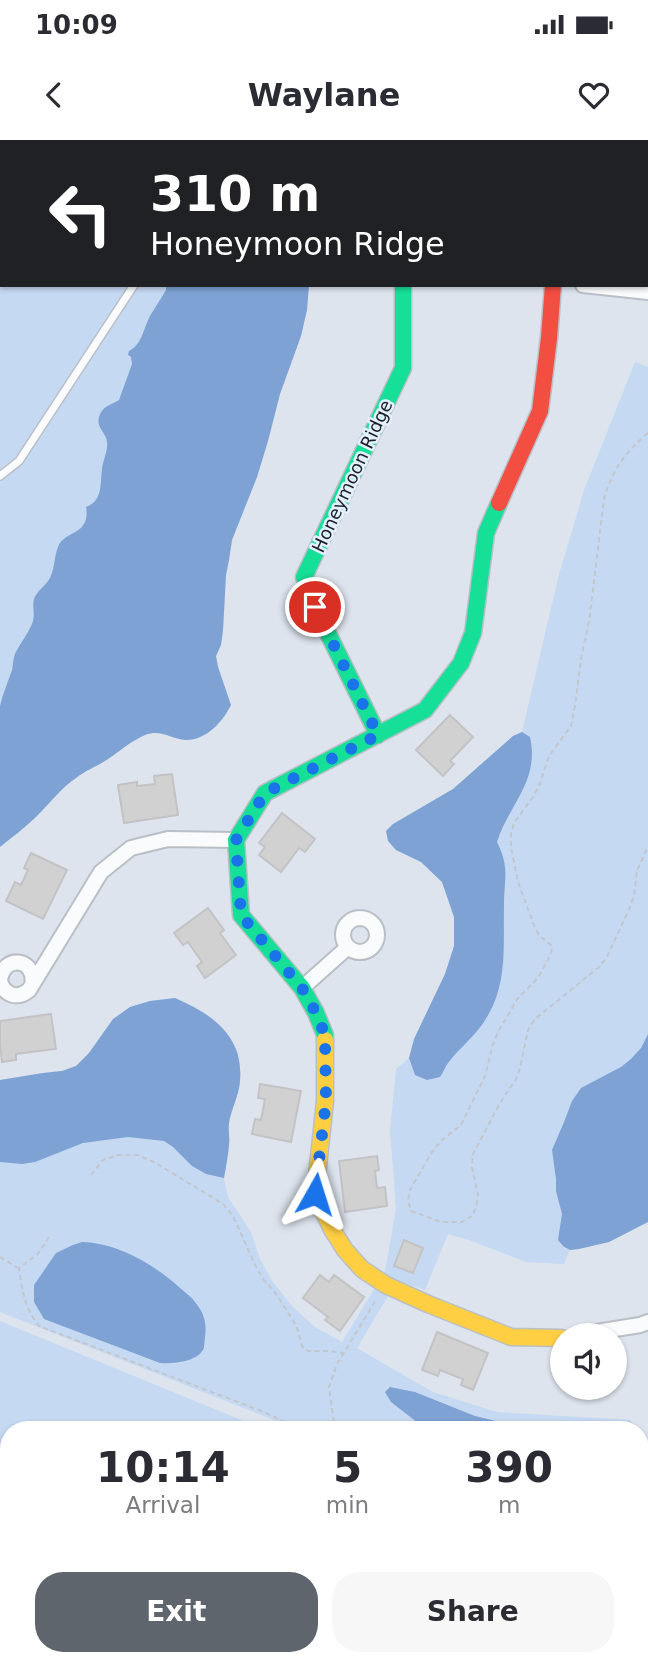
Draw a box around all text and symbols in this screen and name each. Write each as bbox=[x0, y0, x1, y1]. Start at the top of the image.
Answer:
text: 10:09 bbox=[35, 10, 118, 40]
icon: back bbox=[35, 76, 73, 114]
text: Waylane bbox=[248, 76, 400, 114]
icon: heart bbox=[575, 76, 613, 114]
text: 310 m bbox=[150, 166, 320, 223]
icon: left bbox=[35, 168, 126, 259]
text: Honeymoon Ridge bbox=[150, 225, 445, 263]
street label: Honeymoon Ridge bbox=[307, 396, 397, 556]
pin bbox=[285, 577, 345, 637]
icon: arrive bbox=[296, 588, 334, 626]
position arrow bbox=[278, 1157, 352, 1231]
map controls bbox=[550, 1323, 627, 1400]
button: sound bbox=[550, 1323, 627, 1400]
text: 10:14 bbox=[96, 1443, 230, 1492]
text: 5 bbox=[333, 1443, 362, 1492]
text: 390 bbox=[465, 1443, 553, 1492]
text: Arrival bbox=[126, 1492, 200, 1518]
text: min bbox=[326, 1492, 369, 1518]
text: m bbox=[498, 1492, 520, 1518]
button: Exit bbox=[35, 1572, 318, 1652]
button: Share bbox=[332, 1572, 614, 1652]

